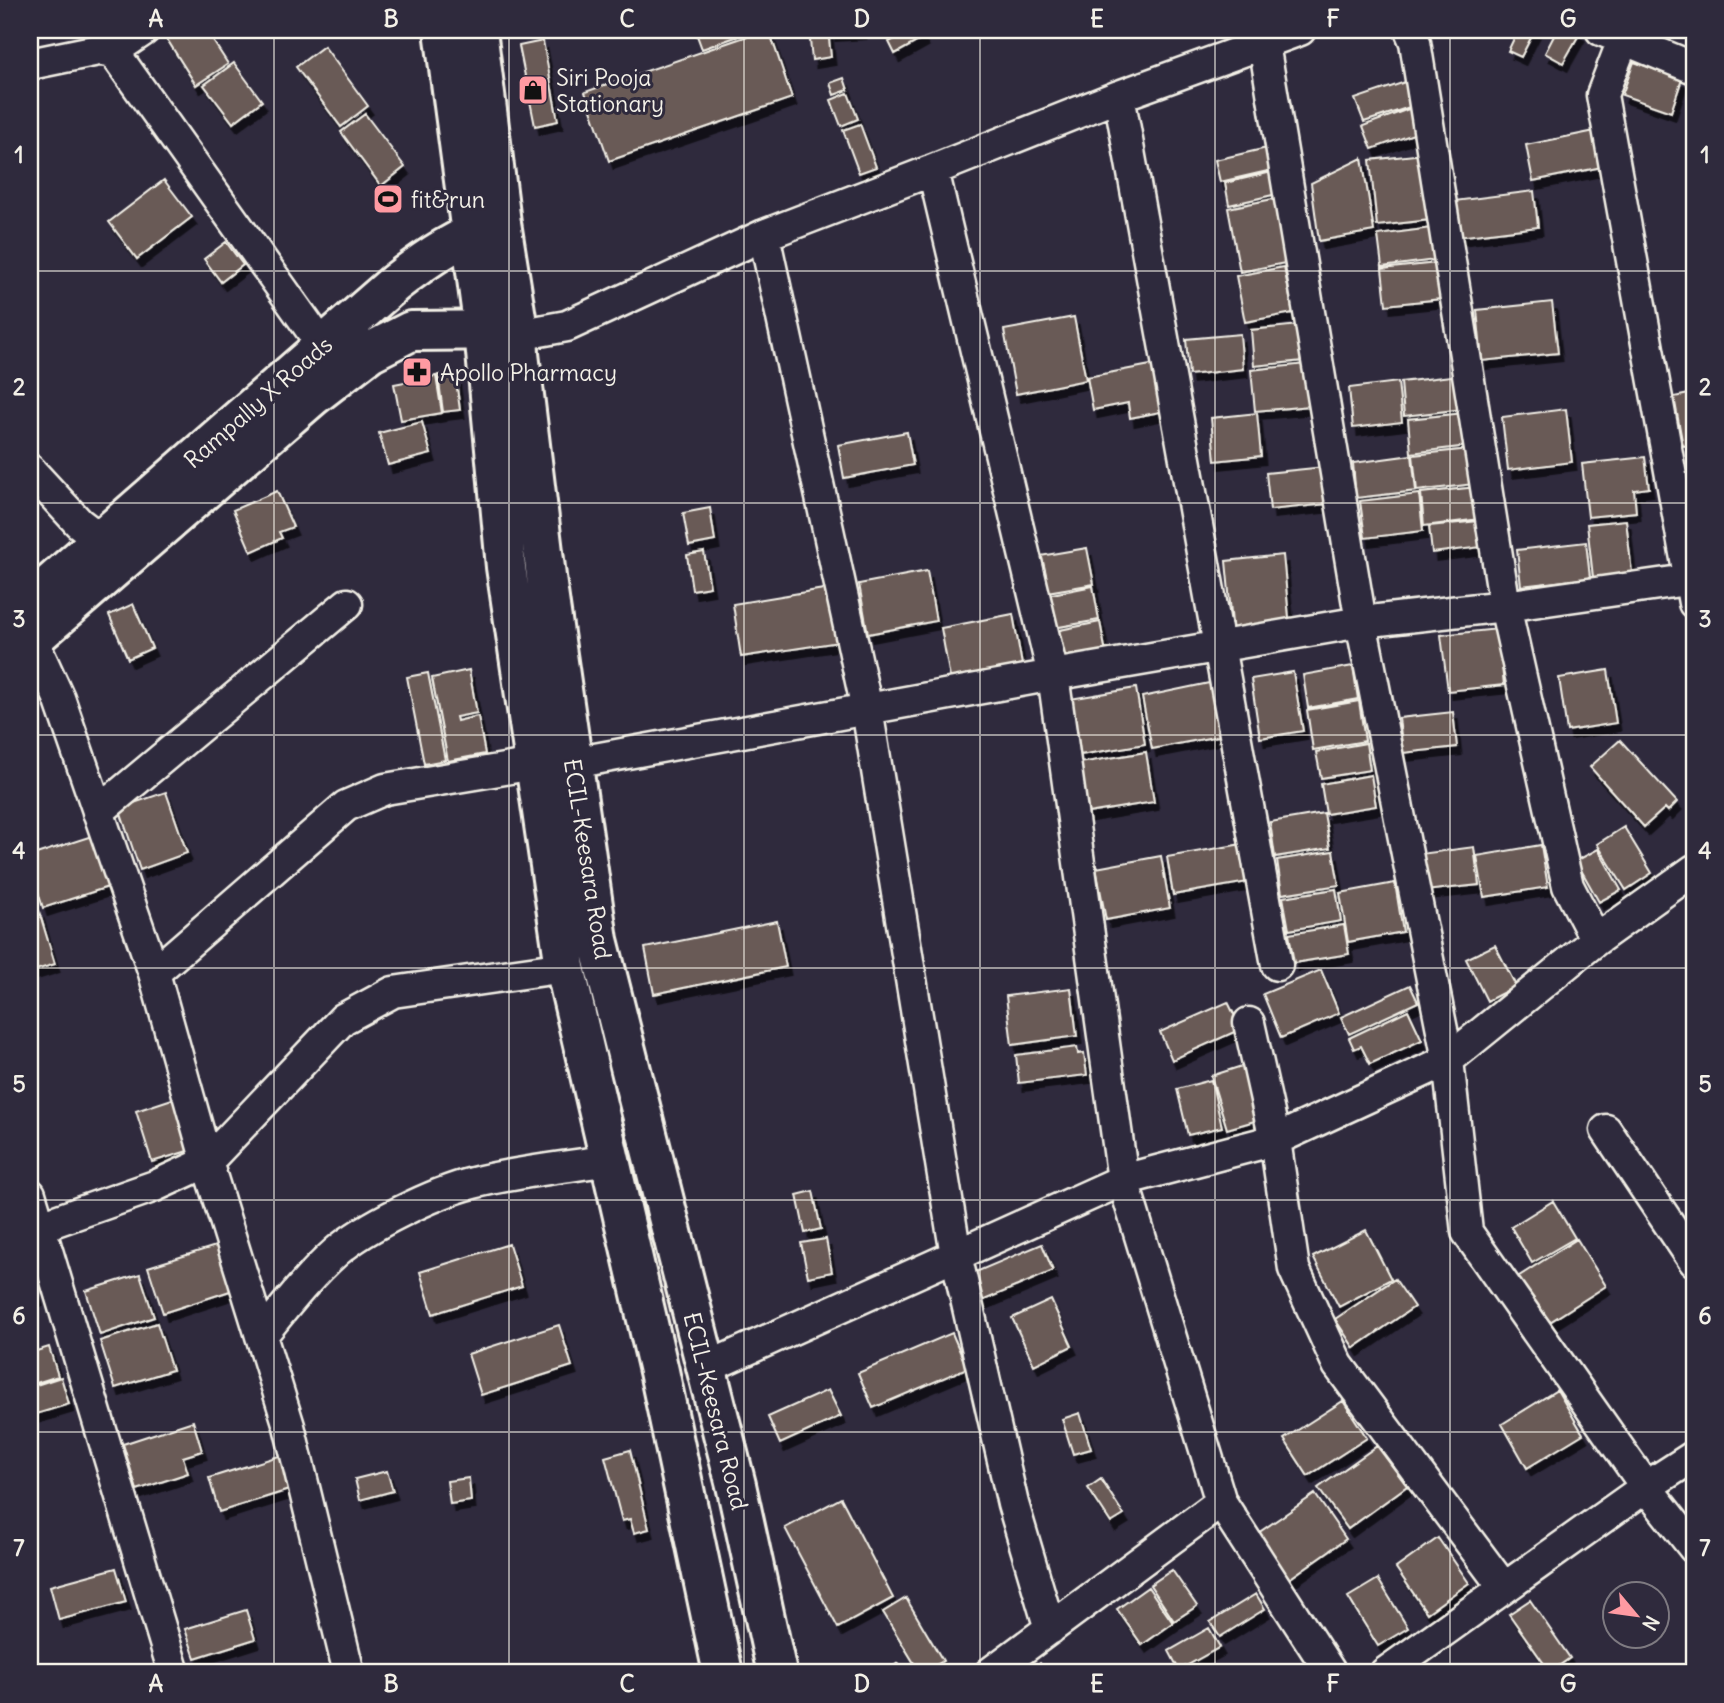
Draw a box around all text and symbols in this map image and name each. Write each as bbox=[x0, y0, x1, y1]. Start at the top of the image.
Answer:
text: A bbox=[149, 4, 164, 33]
text: B bbox=[383, 4, 399, 33]
text: C bbox=[619, 4, 635, 33]
text: D bbox=[854, 4, 870, 33]
text: E bbox=[1090, 4, 1104, 33]
text: F bbox=[1326, 4, 1340, 33]
text: G bbox=[1560, 4, 1576, 33]
place label: Siri Pooja Stationary bbox=[556, 63, 664, 118]
shop icon: Siri Pooja Stationary bbox=[516, 73, 550, 107]
text: 1 bbox=[14, 140, 24, 169]
text: 1 bbox=[1700, 140, 1710, 169]
sports icon: fit&run bbox=[371, 182, 405, 216]
place label: fit&run bbox=[411, 185, 485, 214]
street label: Rampally X Roads bbox=[178, 330, 338, 474]
pharmacy icon: Apollo Pharmacy bbox=[400, 355, 434, 389]
place label: Apollo Pharmacy bbox=[440, 358, 617, 387]
text: 2 bbox=[13, 372, 26, 401]
text: 2 bbox=[1699, 372, 1712, 401]
text: 3 bbox=[12, 604, 26, 633]
text: 3 bbox=[1698, 604, 1712, 633]
street label: ECIL-Keesara Road bbox=[558, 757, 618, 961]
text: 4 bbox=[12, 836, 26, 865]
text: 4 bbox=[1698, 836, 1712, 865]
text: 5 bbox=[12, 1069, 26, 1098]
text: 5 bbox=[1698, 1069, 1712, 1098]
text: 6 bbox=[12, 1301, 26, 1330]
text: 6 bbox=[1698, 1301, 1712, 1330]
street label: ECIL-Keesara Road bbox=[677, 1309, 755, 1513]
text: 7 bbox=[13, 1533, 25, 1562]
text: 7 bbox=[1699, 1533, 1711, 1562]
north arrow bbox=[1602, 1580, 1672, 1650]
text: N bbox=[1637, 1612, 1665, 1635]
text: A bbox=[149, 1669, 164, 1698]
text: B bbox=[383, 1669, 399, 1698]
text: C bbox=[619, 1669, 635, 1698]
text: D bbox=[854, 1669, 870, 1698]
text: E bbox=[1090, 1669, 1104, 1698]
text: F bbox=[1326, 1669, 1340, 1698]
text: G bbox=[1560, 1669, 1576, 1698]

